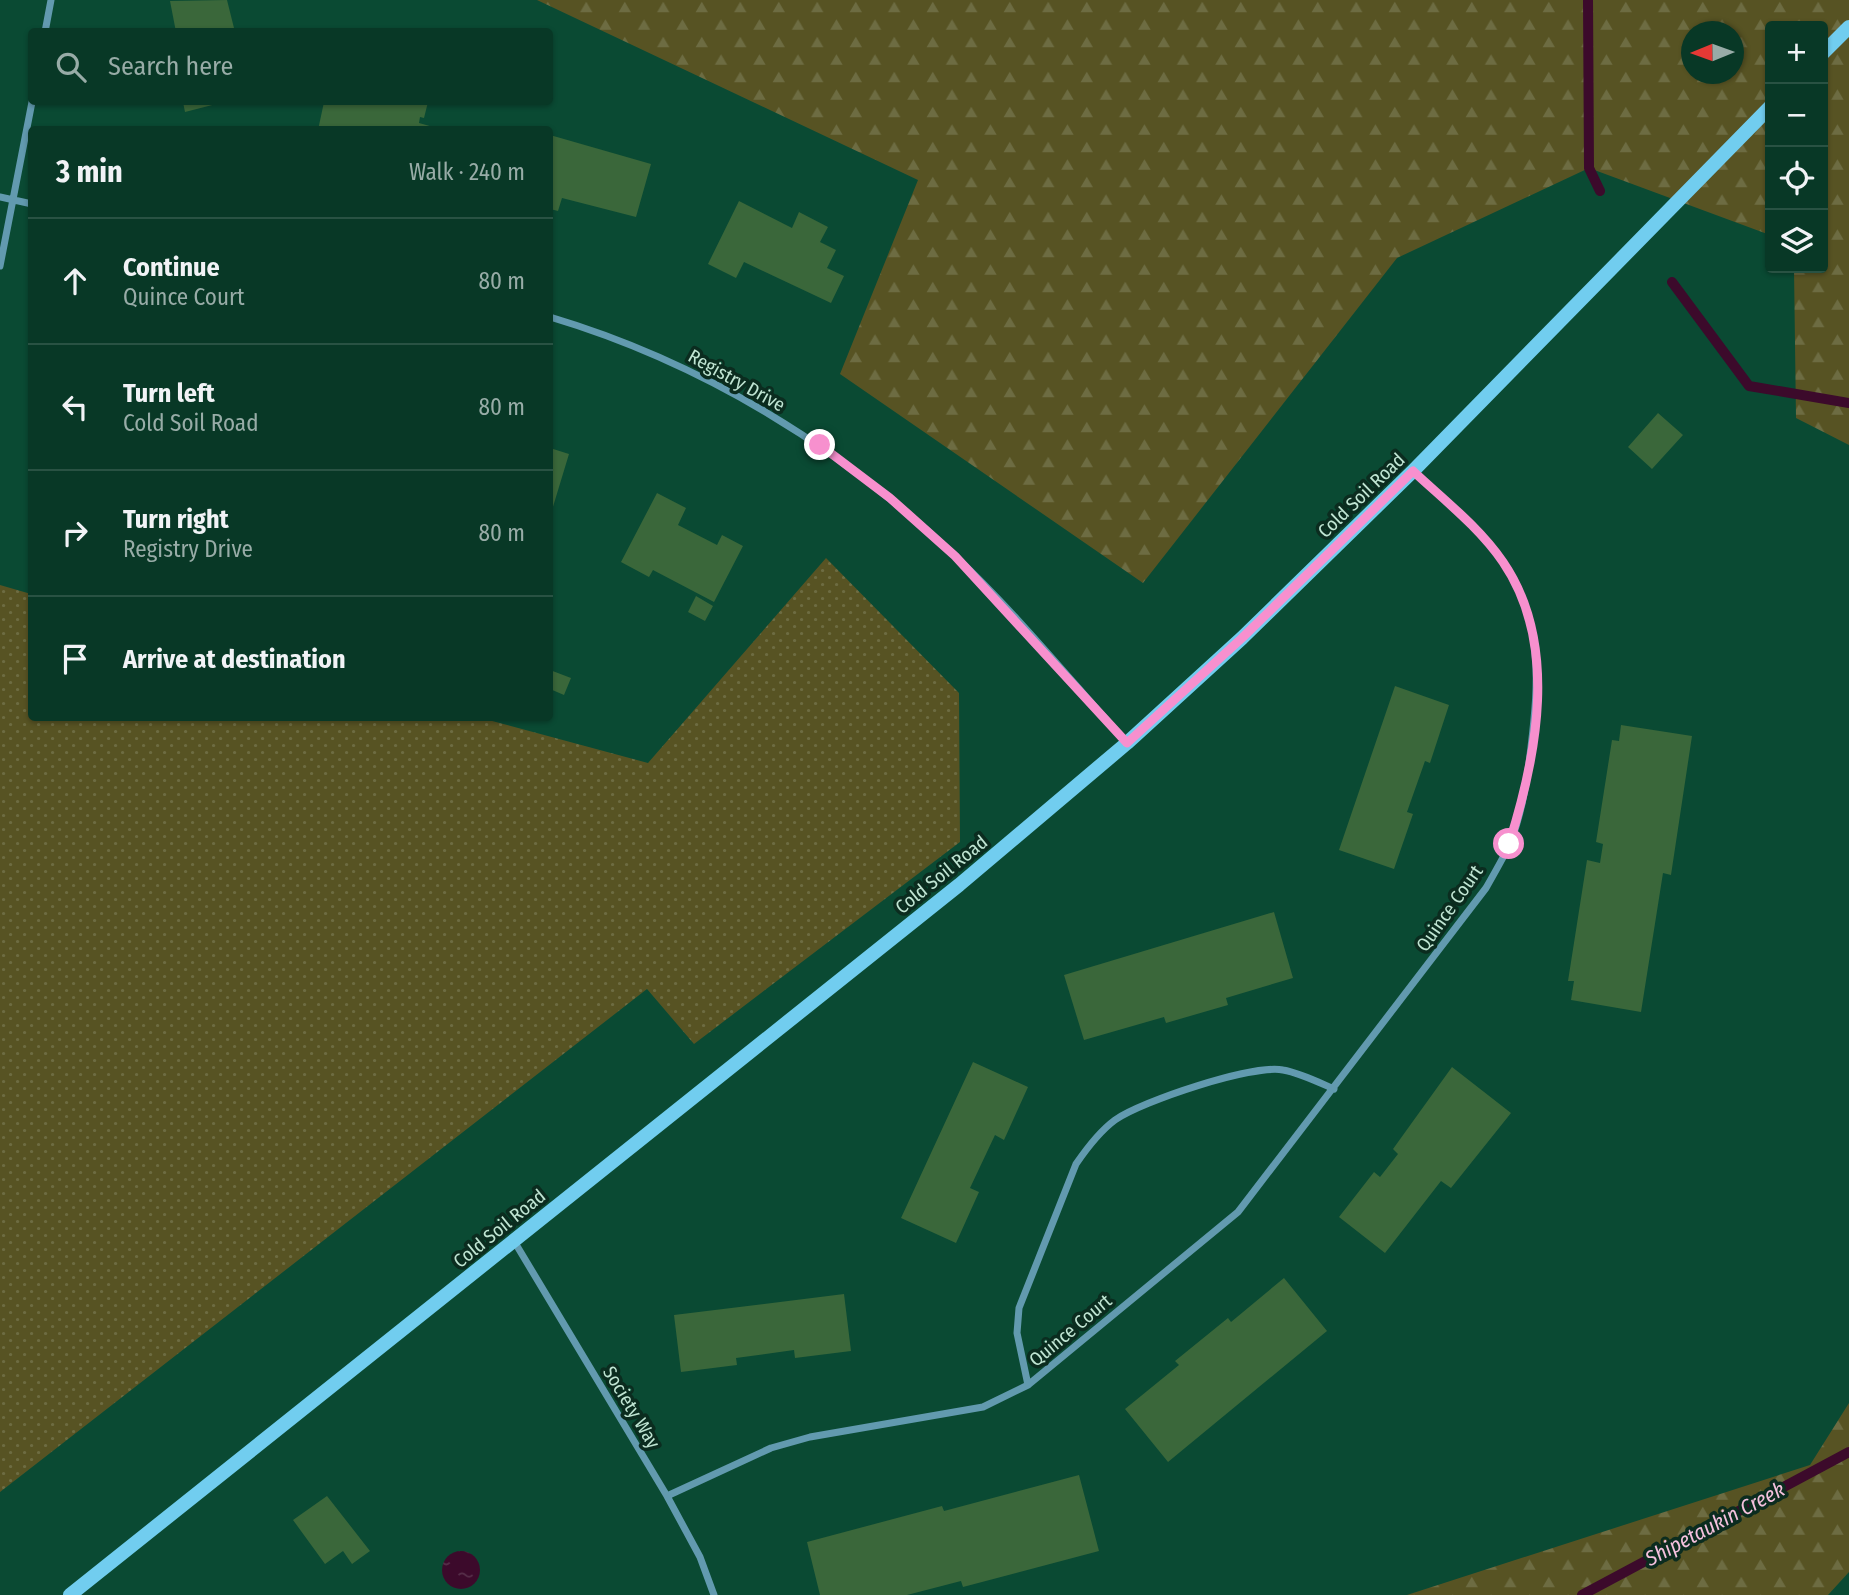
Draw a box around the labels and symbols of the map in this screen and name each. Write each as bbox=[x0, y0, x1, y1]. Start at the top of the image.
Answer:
north arrow bbox=[1681, 21, 1744, 84]
street label: Registry Drive bbox=[684, 344, 789, 417]
route end bbox=[804, 429, 835, 460]
street label: Cold Soil Road bbox=[1313, 448, 1410, 543]
route start bbox=[1493, 828, 1524, 859]
street label: Cold Soil Road bbox=[891, 830, 992, 919]
street label: Quince Court bbox=[1411, 860, 1488, 956]
street label: Cold Soil Road bbox=[449, 1184, 550, 1273]
street label: Quince Court bbox=[1024, 1289, 1117, 1371]
street label: Society Way bbox=[598, 1362, 665, 1453]
water label: Shipetaukin Creek bbox=[1640, 1476, 1789, 1572]

